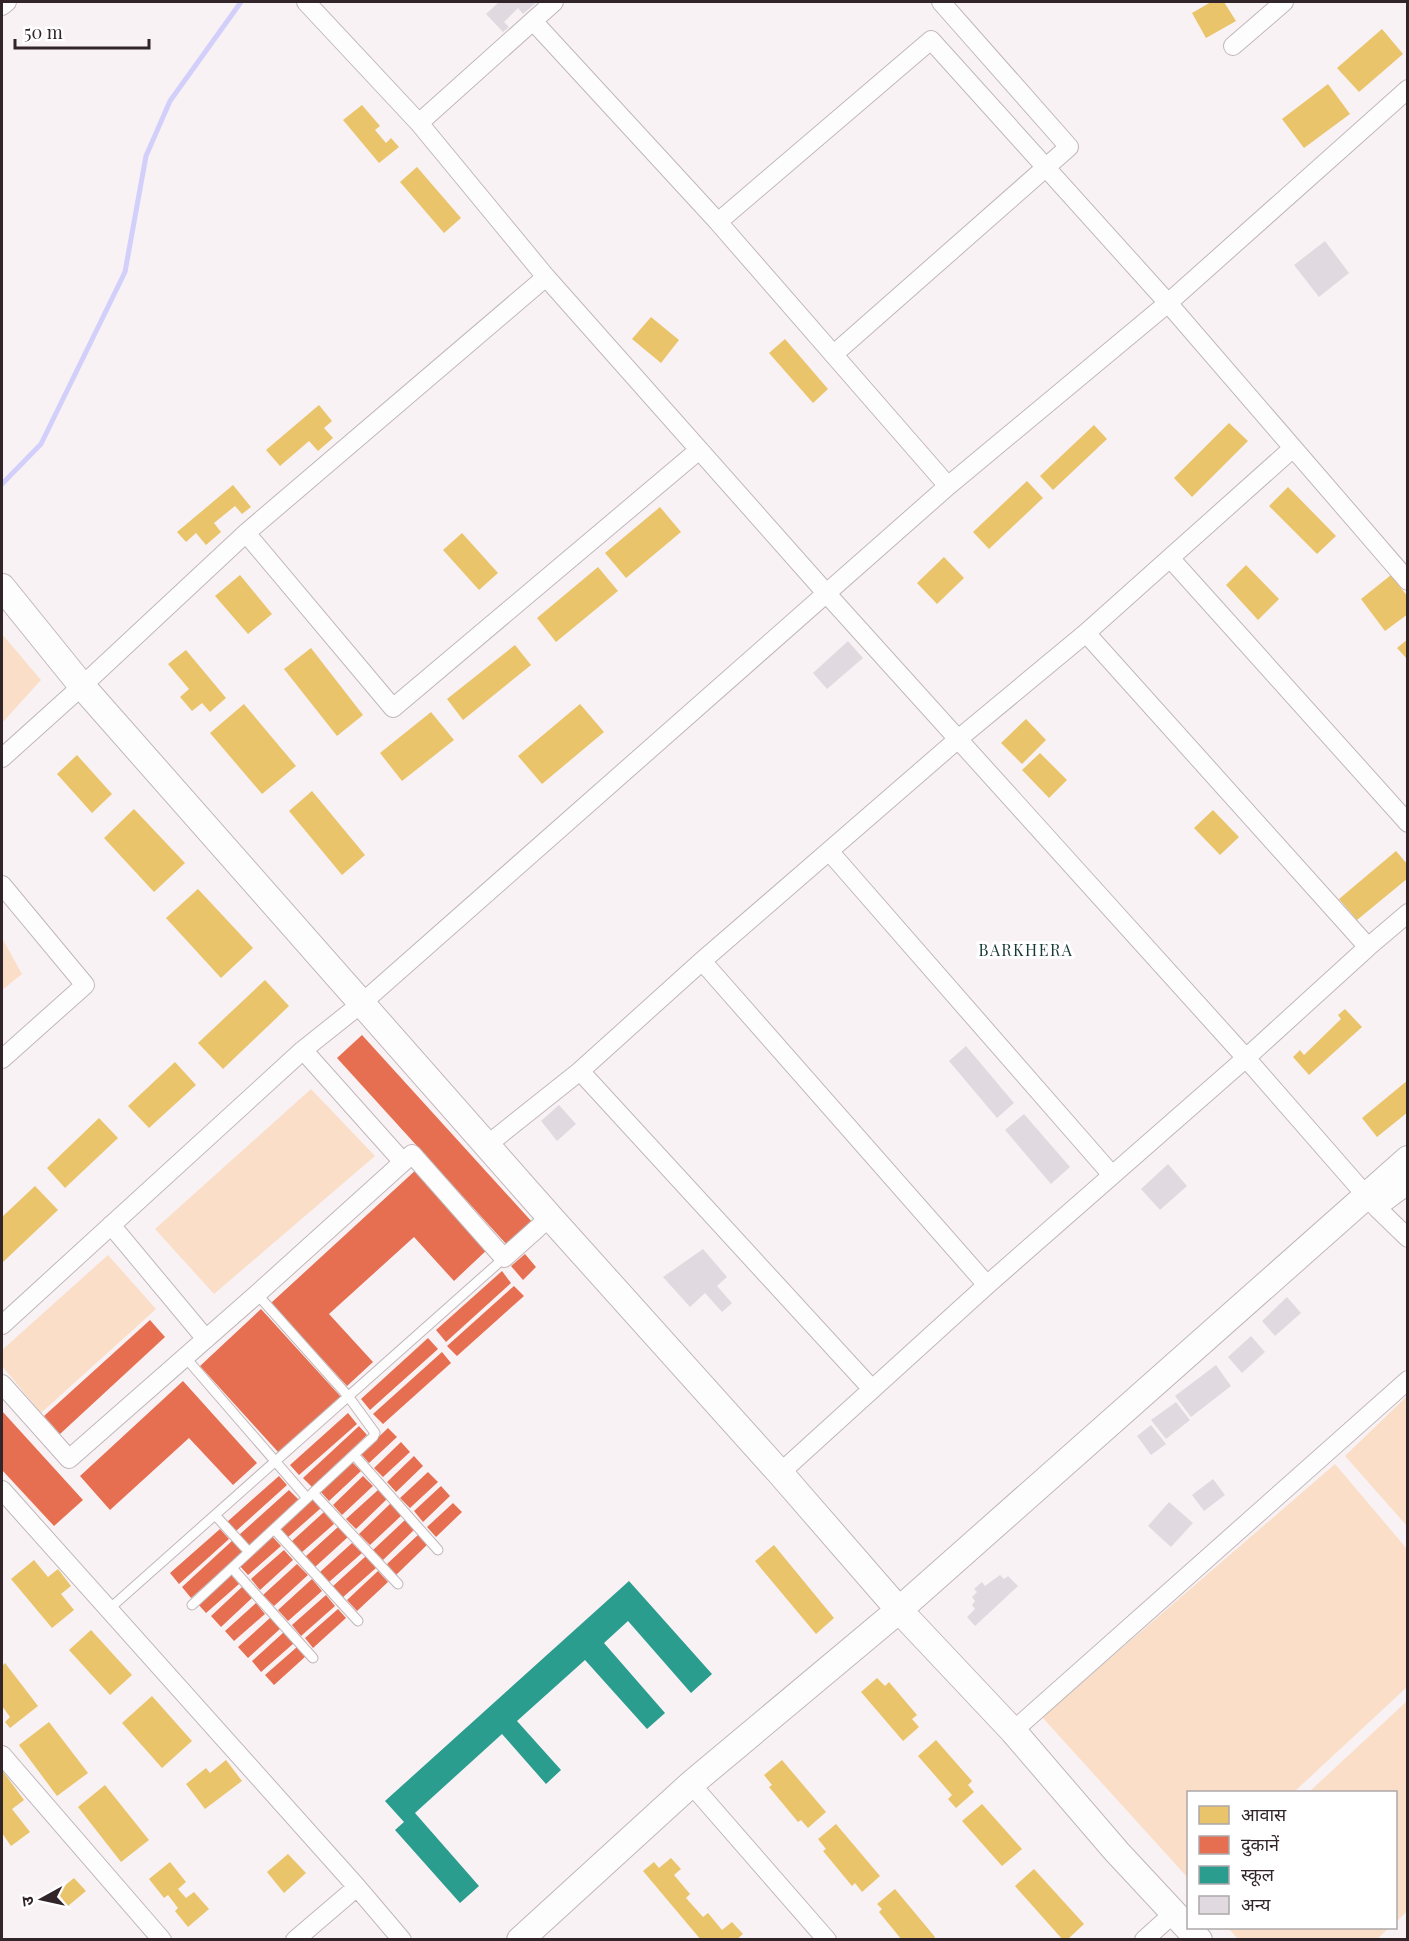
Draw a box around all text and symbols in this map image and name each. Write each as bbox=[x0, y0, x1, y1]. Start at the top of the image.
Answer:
scale bar bbox=[15, 12, 148, 50]
text: 50 m bbox=[24, 20, 63, 44]
district label: BARKHERA bbox=[979, 939, 1073, 960]
legend bbox=[1187, 1791, 1397, 1929]
text: आवास bbox=[1241, 1802, 1287, 1826]
text: दुकानें bbox=[1241, 1832, 1280, 1857]
text: स्कूल bbox=[1241, 1862, 1275, 1887]
north arrow bbox=[12, 1869, 72, 1929]
text: अन्य bbox=[1241, 1892, 1271, 1916]
text: उ bbox=[16, 1894, 38, 1907]

